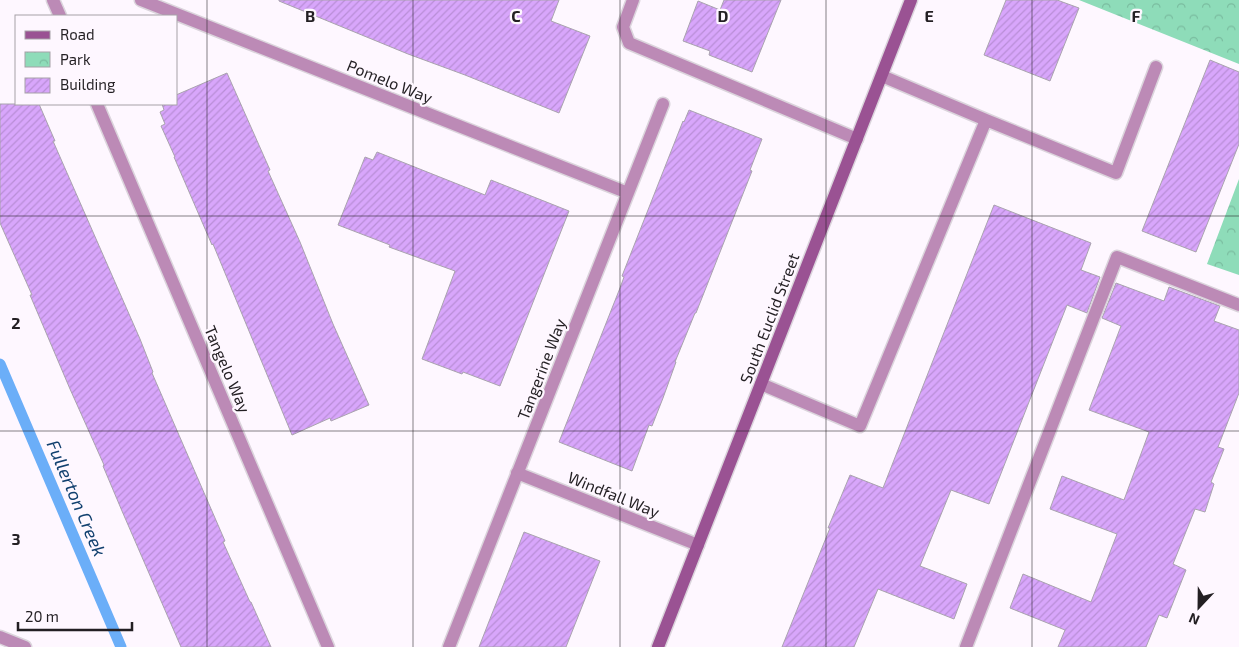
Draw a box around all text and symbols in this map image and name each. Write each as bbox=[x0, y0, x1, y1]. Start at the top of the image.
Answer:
text: B bbox=[305, 6, 315, 25]
text: C bbox=[511, 6, 521, 25]
text: D bbox=[718, 6, 729, 25]
text: E bbox=[924, 6, 934, 25]
text: F bbox=[1132, 6, 1141, 25]
legend bbox=[15, 15, 178, 105]
text: Road bbox=[60, 25, 95, 43]
text: Park bbox=[60, 50, 91, 68]
street label: Pomelo Way bbox=[345, 55, 436, 107]
text: Building bbox=[60, 75, 116, 93]
street label: South Euclid Street bbox=[735, 250, 803, 386]
text: 2 bbox=[11, 313, 21, 332]
street label: Tangerine Way bbox=[513, 315, 569, 422]
street label: Tangelo Way bbox=[201, 323, 255, 416]
water label: Fullerton Creek bbox=[43, 436, 111, 560]
street label: Windfall Way bbox=[565, 467, 663, 521]
text: 3 bbox=[11, 529, 21, 548]
north arrow bbox=[1174, 582, 1224, 632]
scale bar bbox=[18, 600, 131, 632]
text: 20 m bbox=[25, 607, 59, 625]
text: N bbox=[1186, 610, 1202, 629]

